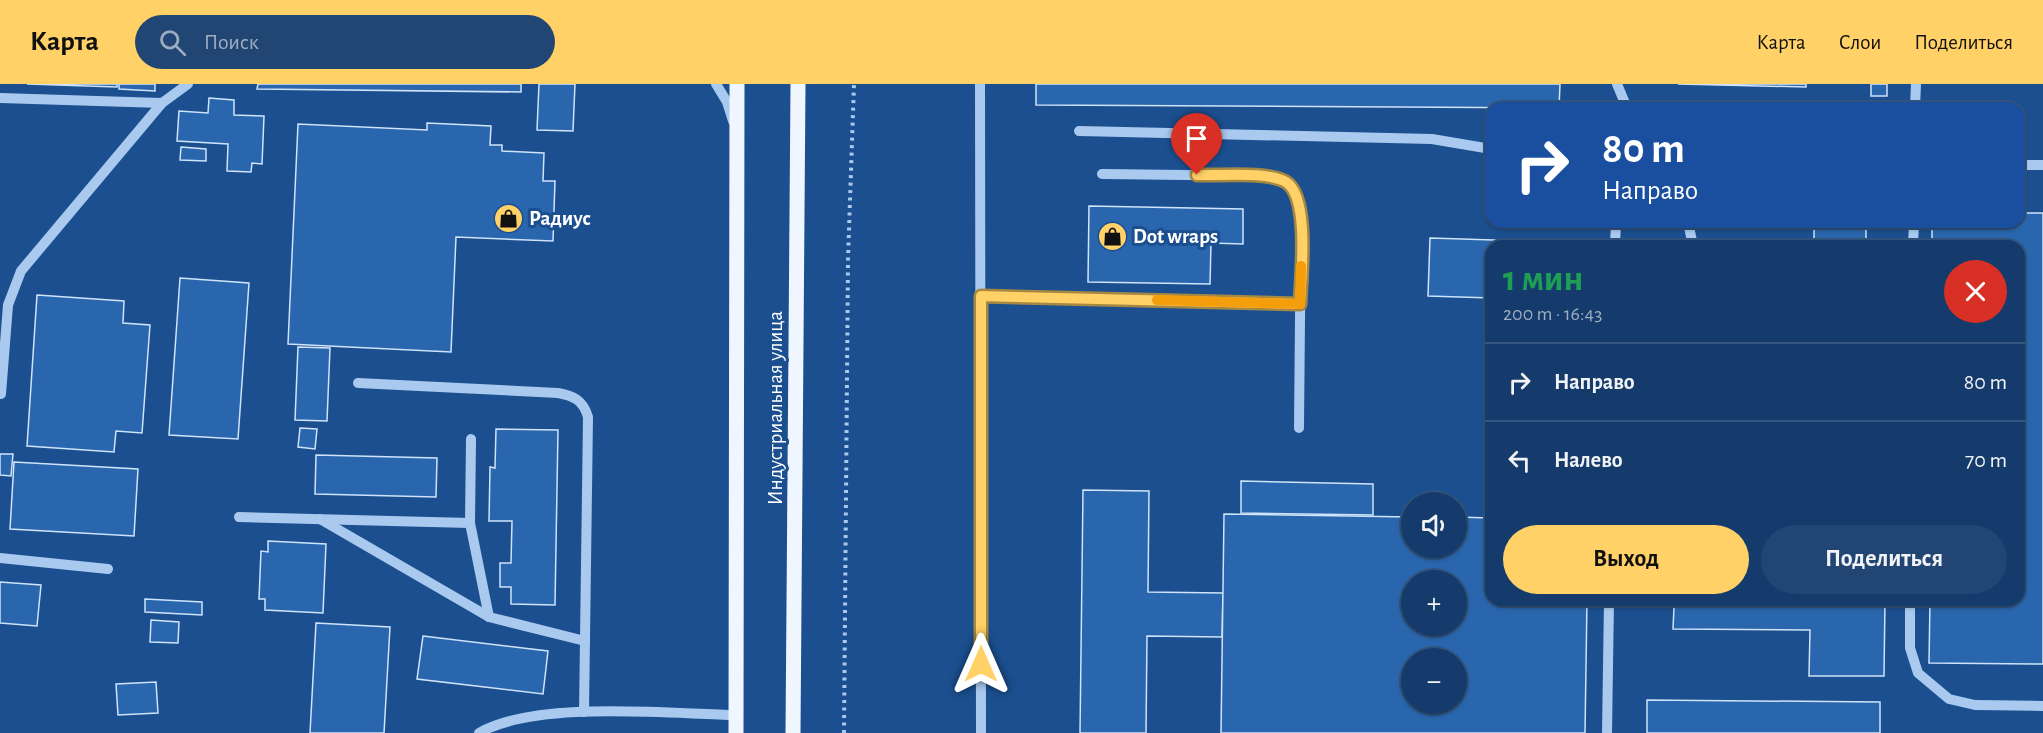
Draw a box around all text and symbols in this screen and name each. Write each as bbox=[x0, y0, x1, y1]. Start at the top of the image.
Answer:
search box bbox=[135, 15, 555, 69]
icon: search bbox=[156, 26, 189, 59]
text: Карта bbox=[30, 28, 99, 56]
text: Поиск bbox=[204, 31, 259, 53]
text: Карта bbox=[1756, 32, 1806, 53]
text: Слои bbox=[1839, 32, 1881, 53]
text: Поделиться bbox=[1914, 32, 2013, 53]
pin bbox=[1171, 113, 1222, 175]
icon: arrive bbox=[1180, 122, 1213, 155]
icon: right bbox=[1503, 126, 1581, 204]
text: 80 m bbox=[1602, 128, 1685, 170]
text: Направо bbox=[1602, 177, 1698, 204]
shop icon: Радиус bbox=[492, 202, 524, 234]
place label: Радиус bbox=[529, 208, 591, 229]
shop icon: Dot wraps bbox=[1096, 220, 1128, 252]
place label: Dot wraps bbox=[1133, 226, 1218, 247]
button: close bbox=[1944, 260, 2007, 323]
text: 1 мин bbox=[1503, 261, 1583, 297]
text: 200 m · 16:43 bbox=[1503, 304, 1602, 324]
street label: Индустриальная улица bbox=[765, 310, 786, 505]
icon: right bbox=[1503, 366, 1536, 399]
text: Направо bbox=[1554, 371, 1635, 393]
text: 80 m bbox=[1964, 371, 2007, 393]
icon: left bbox=[1503, 444, 1536, 477]
text: Налево bbox=[1554, 449, 1623, 471]
text: 70 m bbox=[1965, 449, 2007, 471]
map controls bbox=[1401, 492, 1467, 714]
button: sound bbox=[1401, 492, 1467, 558]
button: Выход bbox=[1503, 525, 1749, 594]
button: Поделиться bbox=[1761, 525, 2007, 594]
button: + bbox=[1401, 570, 1467, 636]
position arrow bbox=[949, 632, 1013, 696]
button: − bbox=[1401, 648, 1467, 714]

